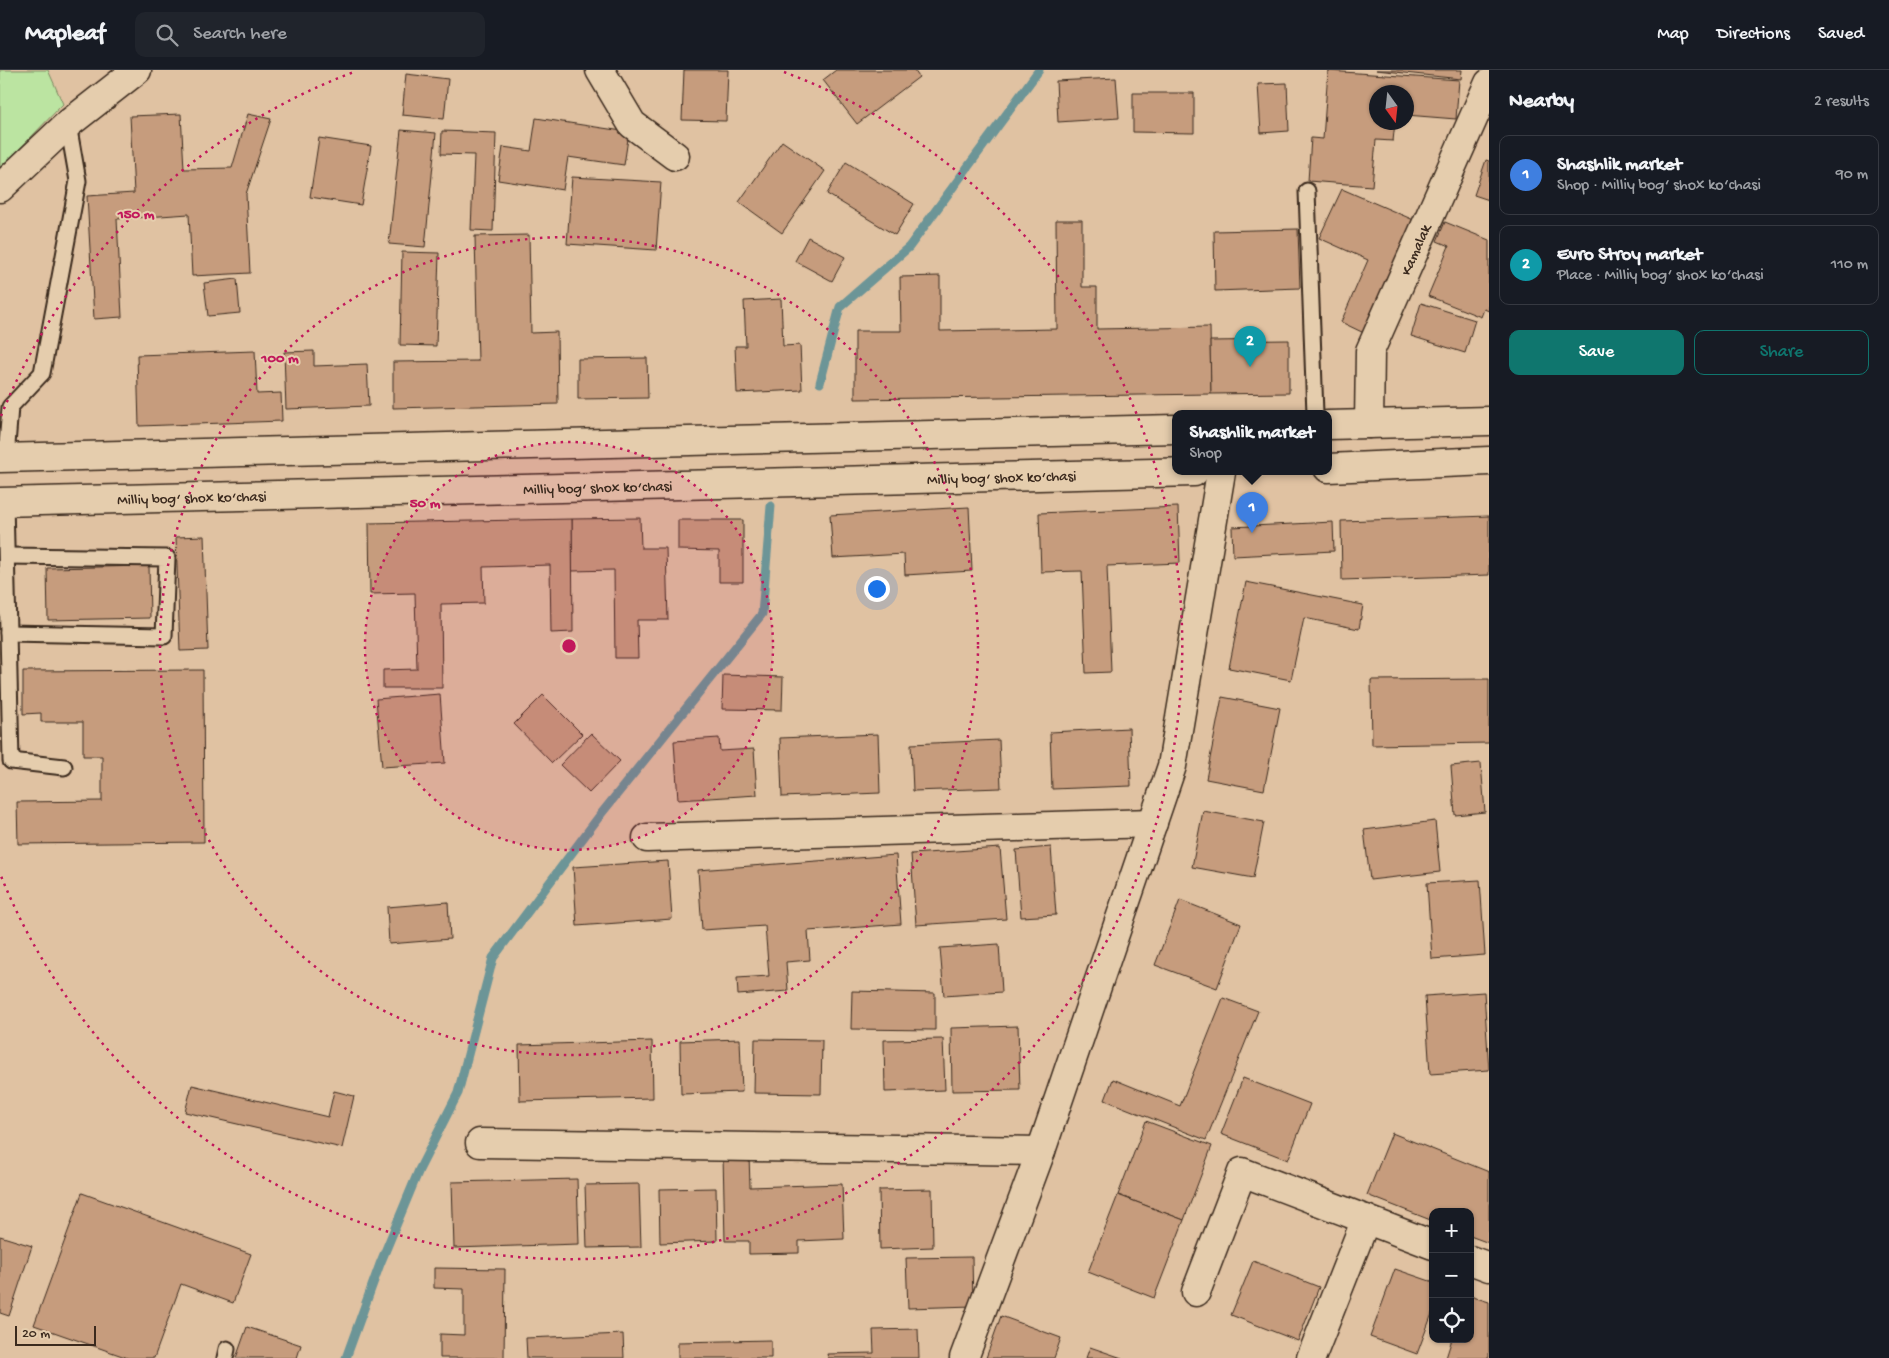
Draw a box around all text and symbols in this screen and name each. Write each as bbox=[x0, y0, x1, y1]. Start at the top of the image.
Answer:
search box bbox=[135, 12, 485, 57]
text: Mapleaf bbox=[25, 20, 105, 49]
icon: search bbox=[153, 21, 181, 49]
text: Search here bbox=[193, 23, 287, 46]
text: Map bbox=[1657, 24, 1689, 45]
text: Directions bbox=[1717, 24, 1790, 45]
text: Saved bbox=[1818, 24, 1864, 45]
north arrow bbox=[1369, 85, 1414, 130]
text: Nearby bbox=[1509, 90, 1574, 115]
text: 2 results bbox=[1814, 93, 1869, 112]
text: Shashlik market bbox=[1557, 154, 1682, 177]
text: 1 bbox=[1523, 166, 1529, 185]
text: 90 m bbox=[1836, 166, 1868, 185]
text: Shop · Milliy bog‘ shox ko‘chasi bbox=[1557, 177, 1761, 196]
text: 150 m bbox=[117, 206, 155, 224]
street label: Kamalak bbox=[1398, 221, 1437, 279]
text: Evro Stroy market bbox=[1557, 244, 1702, 267]
text: 2 bbox=[1522, 256, 1530, 275]
text: 110 m bbox=[1831, 256, 1868, 275]
text: Place · Milliy bog‘ shox ko‘chasi bbox=[1557, 267, 1764, 286]
pin: 2 bbox=[1234, 326, 1266, 367]
button: Save bbox=[1509, 330, 1684, 375]
button: Share bbox=[1694, 330, 1869, 375]
text: 100 m bbox=[260, 350, 299, 368]
popup bbox=[1172, 410, 1332, 475]
text: Shashlik market bbox=[1190, 422, 1314, 445]
text: Shop bbox=[1190, 445, 1222, 464]
street label: Milliy bog‘ shox ko‘chasi bbox=[927, 468, 1077, 490]
street label: Milliy bog‘ shox ko‘chasi bbox=[523, 478, 673, 500]
street label: Milliy bog‘ shox ko‘chasi bbox=[117, 488, 267, 510]
pin: 1 bbox=[1236, 492, 1268, 533]
text: 50 m bbox=[410, 495, 441, 513]
your location bbox=[864, 576, 890, 602]
centre of rings bbox=[560, 637, 578, 655]
map controls bbox=[1429, 1208, 1474, 1343]
button: + bbox=[1429, 1208, 1474, 1253]
button: − bbox=[1429, 1253, 1474, 1298]
button: locate bbox=[1429, 1298, 1474, 1343]
scale bar bbox=[15, 1323, 96, 1346]
text: 20 m bbox=[22, 1326, 50, 1343]

